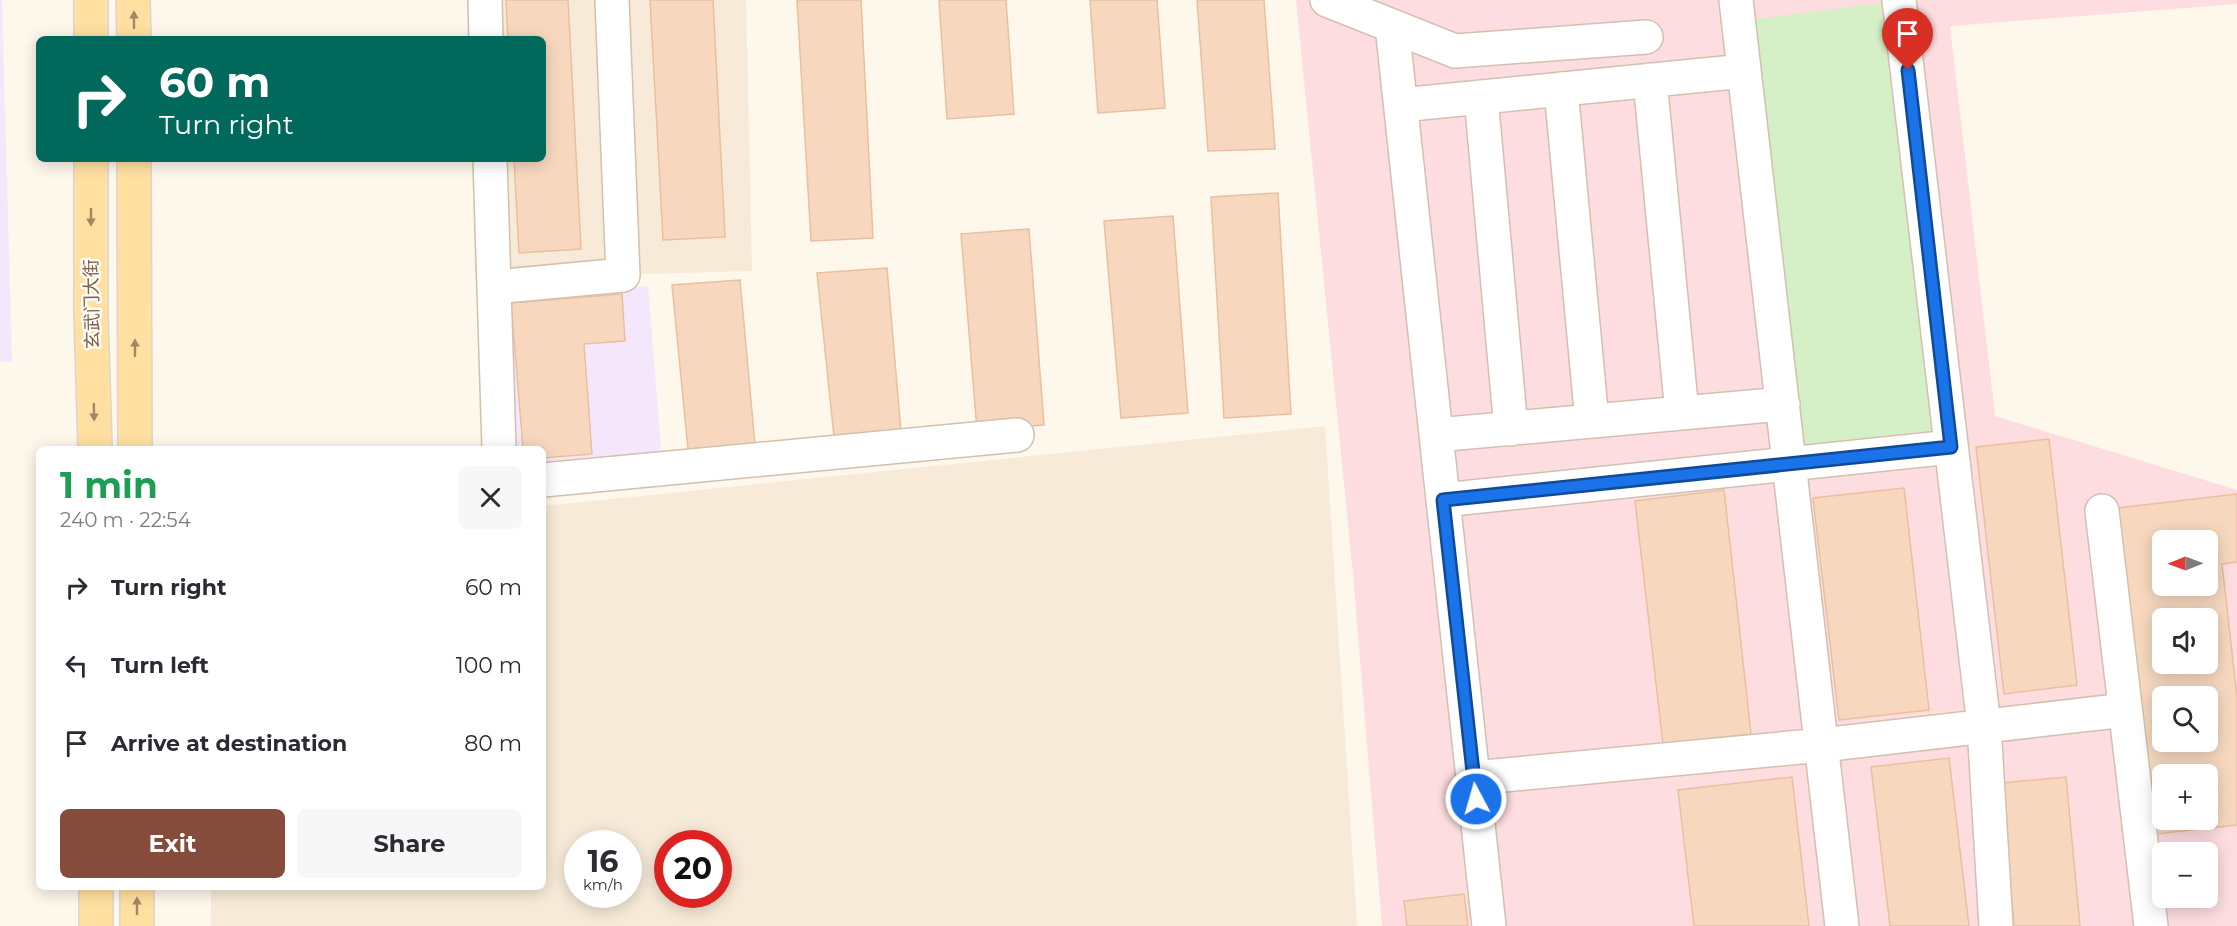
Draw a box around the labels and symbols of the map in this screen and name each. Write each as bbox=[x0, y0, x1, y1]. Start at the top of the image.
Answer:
pin bbox=[1882, 8, 1933, 70]
one-way arrow bbox=[129, 10, 138, 29]
one-way arrow bbox=[86, 208, 96, 227]
street label: 玄武门大街 bbox=[80, 259, 104, 349]
one-way arrow bbox=[130, 339, 140, 358]
one-way arrow bbox=[89, 403, 98, 422]
north arrow bbox=[2152, 530, 2218, 596]
position arrow bbox=[1444, 767, 1508, 831]
speed limit sign: 20 bbox=[654, 830, 732, 908]
one-way arrow bbox=[132, 897, 142, 916]

